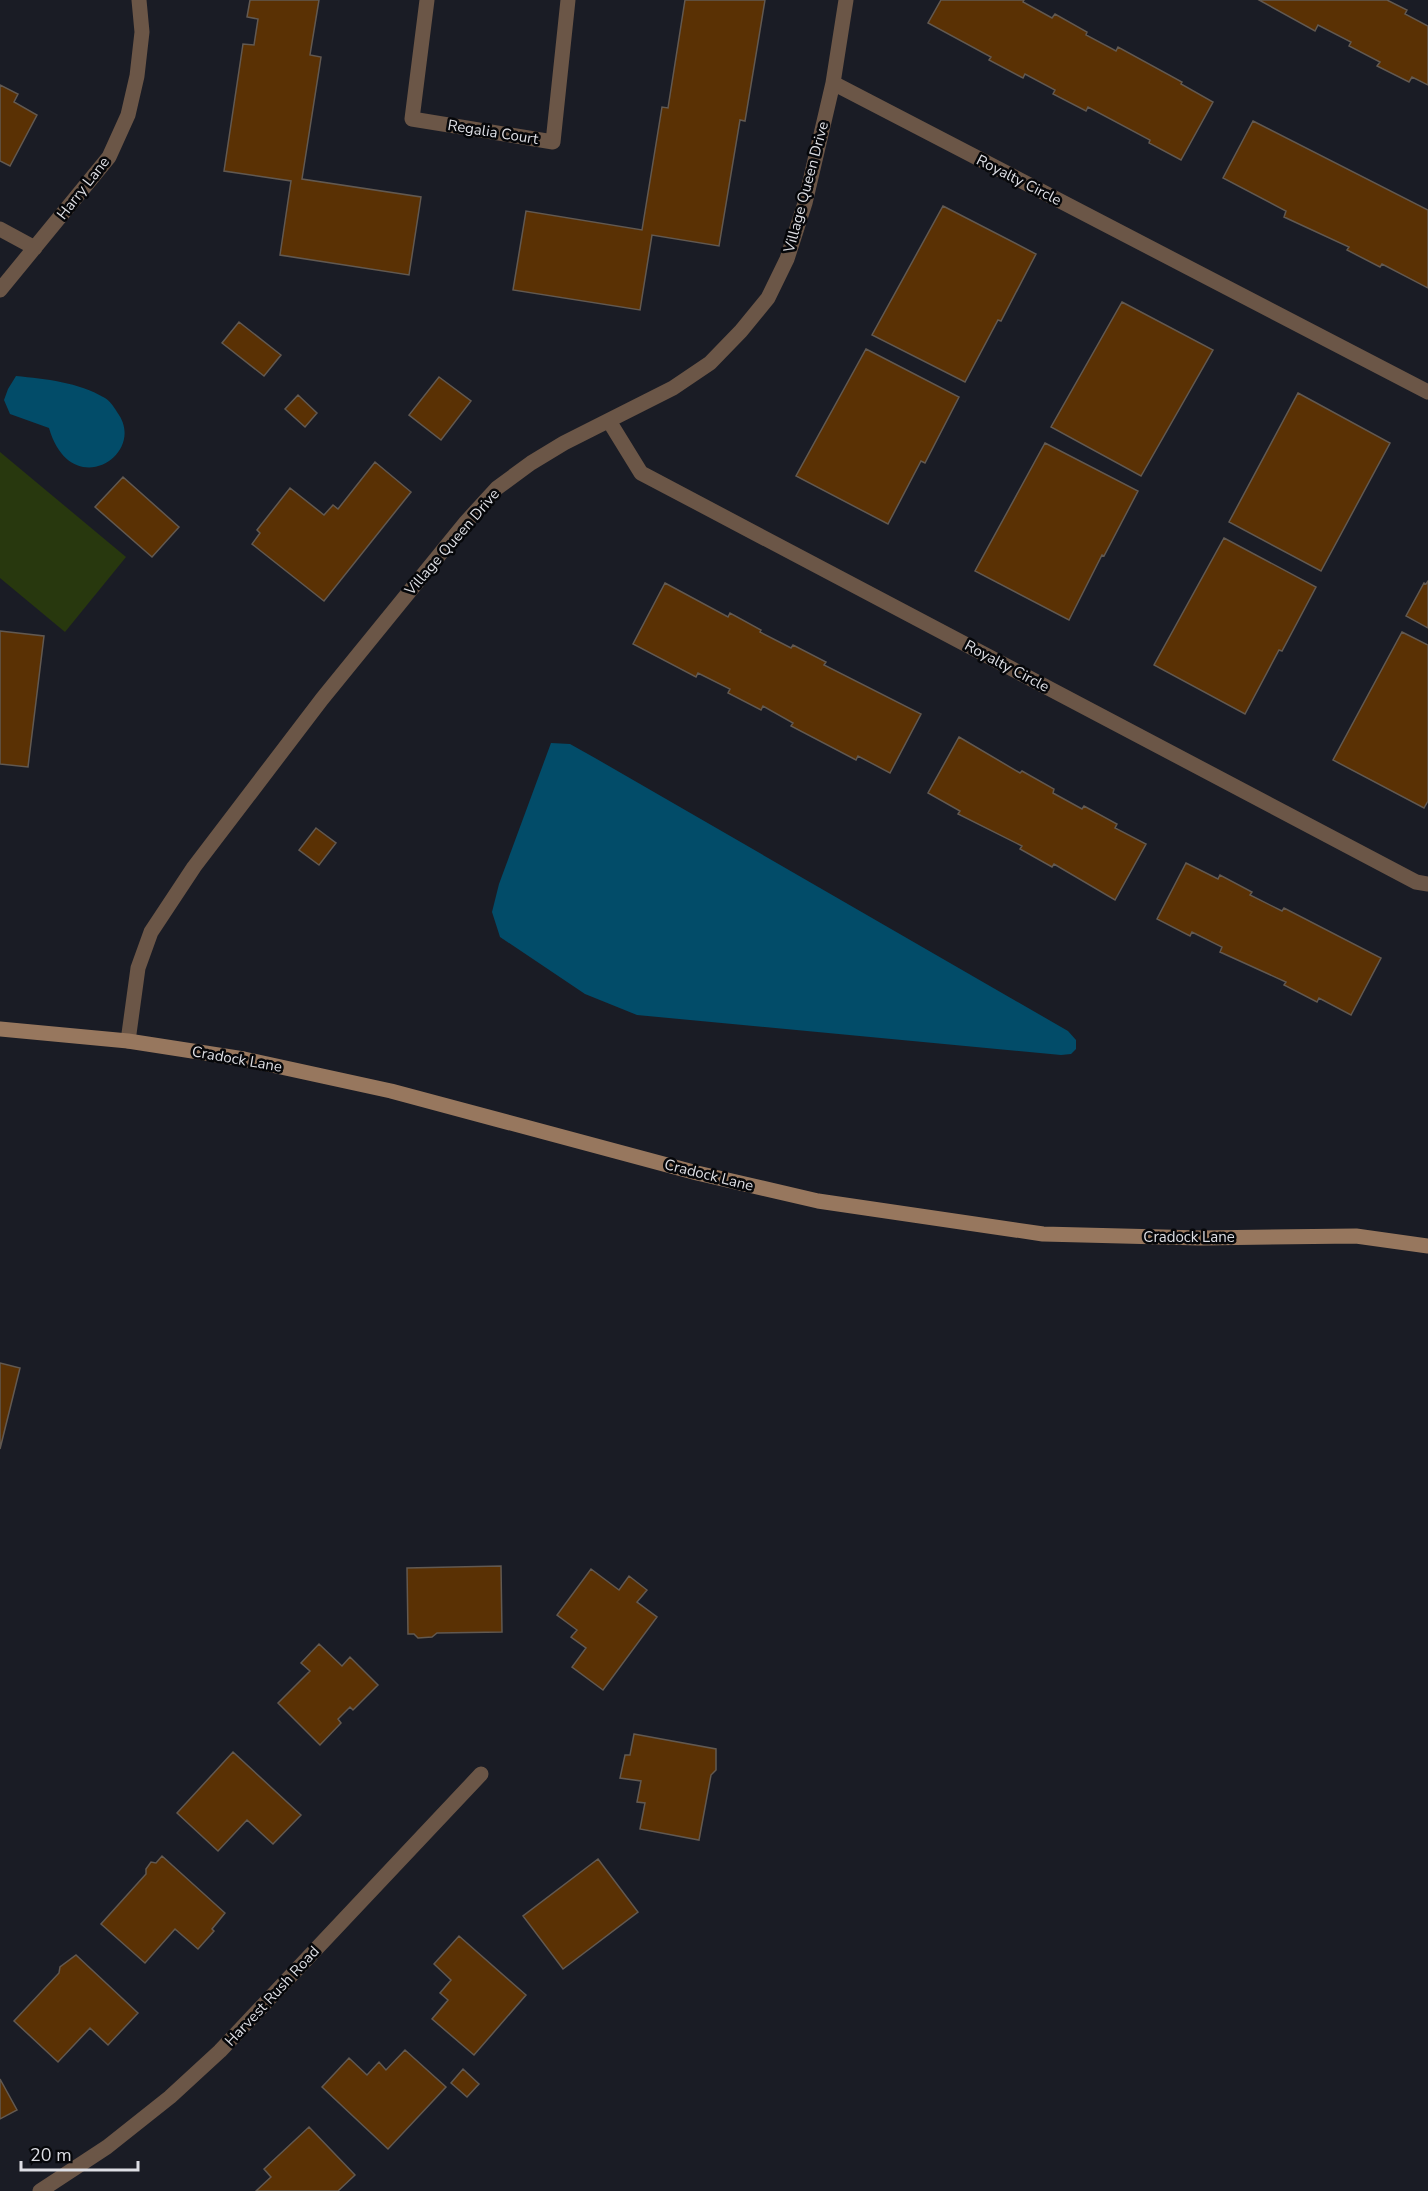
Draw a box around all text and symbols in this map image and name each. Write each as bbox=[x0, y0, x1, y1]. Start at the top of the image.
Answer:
street label: Regalia Court bbox=[446, 115, 541, 149]
street label: Village Queen Drive bbox=[779, 119, 833, 256]
street label: Royalty Circle bbox=[973, 150, 1065, 210]
street label: Harry Lane bbox=[52, 152, 114, 224]
street label: Village Queen Drive bbox=[399, 484, 504, 600]
street label: Royalty Circle bbox=[961, 635, 1053, 697]
street label: Cradock Lane bbox=[190, 1041, 284, 1077]
street label: Cradock Lane bbox=[662, 1154, 756, 1196]
street label: Cradock Lane bbox=[1143, 1227, 1235, 1247]
street label: Harvest Rush Road bbox=[220, 1942, 324, 2050]
scale bar bbox=[21, 2134, 138, 2172]
text: 20 m bbox=[30, 2143, 72, 2167]

